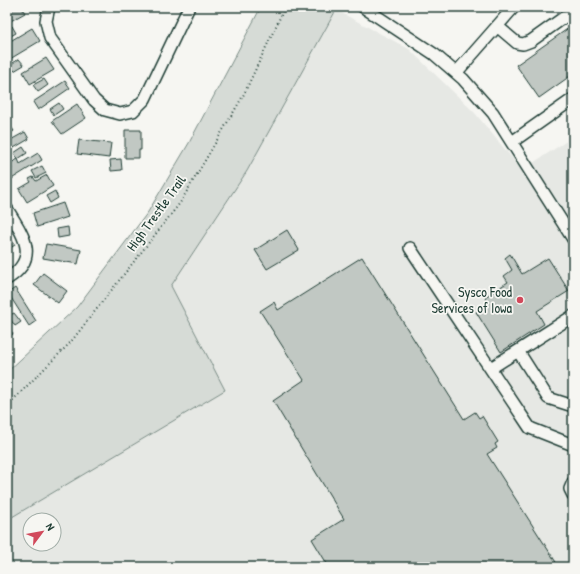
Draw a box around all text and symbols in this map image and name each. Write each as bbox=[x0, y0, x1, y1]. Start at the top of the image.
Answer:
street label: High Trestle Trail bbox=[122, 171, 191, 255]
place label: Sysco Food Services of Iowa bbox=[431, 282, 513, 317]
marker: Sysco Food Services of Iowa bbox=[515, 295, 525, 305]
north arrow bbox=[22, 512, 62, 552]
text: N bbox=[43, 521, 58, 533]

